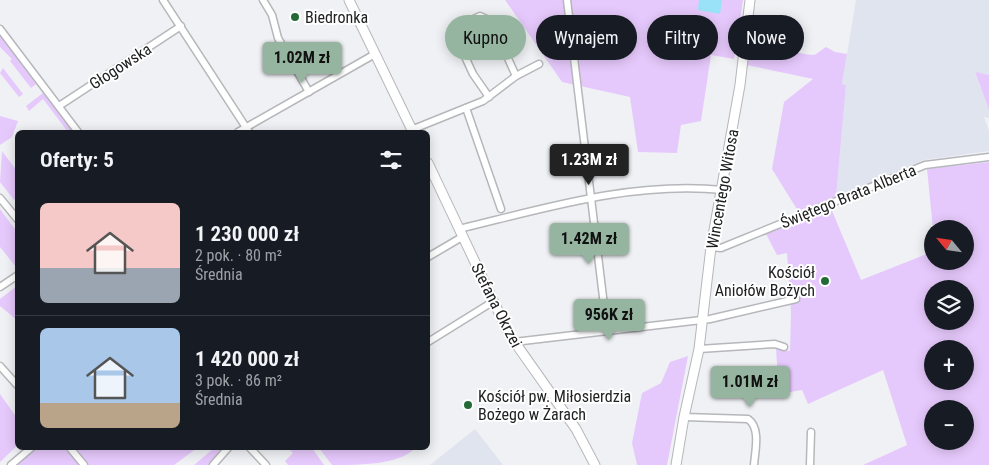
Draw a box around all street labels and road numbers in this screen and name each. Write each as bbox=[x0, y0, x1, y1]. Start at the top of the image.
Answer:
street label: Głogowska bbox=[86, 39, 155, 93]
street label: Wincentego Witosa bbox=[703, 128, 742, 251]
street label: Świętego Brata Alberta bbox=[778, 161, 919, 232]
street label: Stefana Okrzei bbox=[467, 260, 526, 351]

